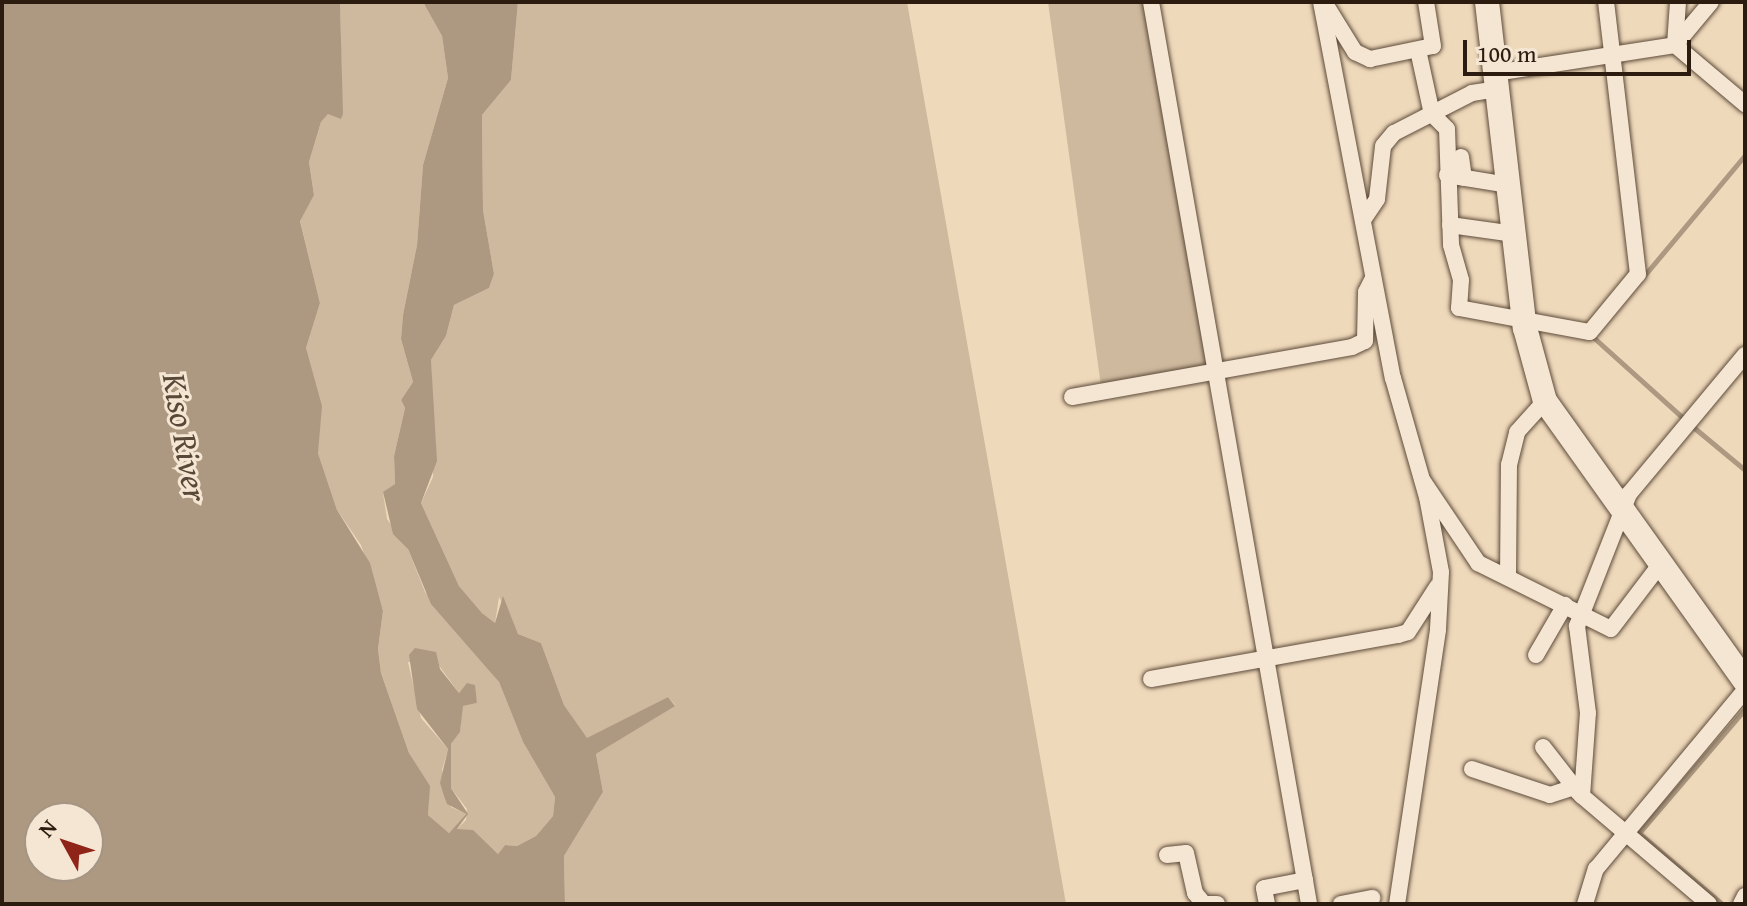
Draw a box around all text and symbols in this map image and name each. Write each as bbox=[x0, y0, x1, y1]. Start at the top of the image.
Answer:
scale bar bbox=[1467, 24, 1695, 74]
text: 100 m bbox=[1477, 36, 1537, 71]
water label: Kiso River bbox=[155, 370, 217, 504]
north arrow bbox=[24, 802, 104, 882]
text: N bbox=[30, 812, 64, 844]

